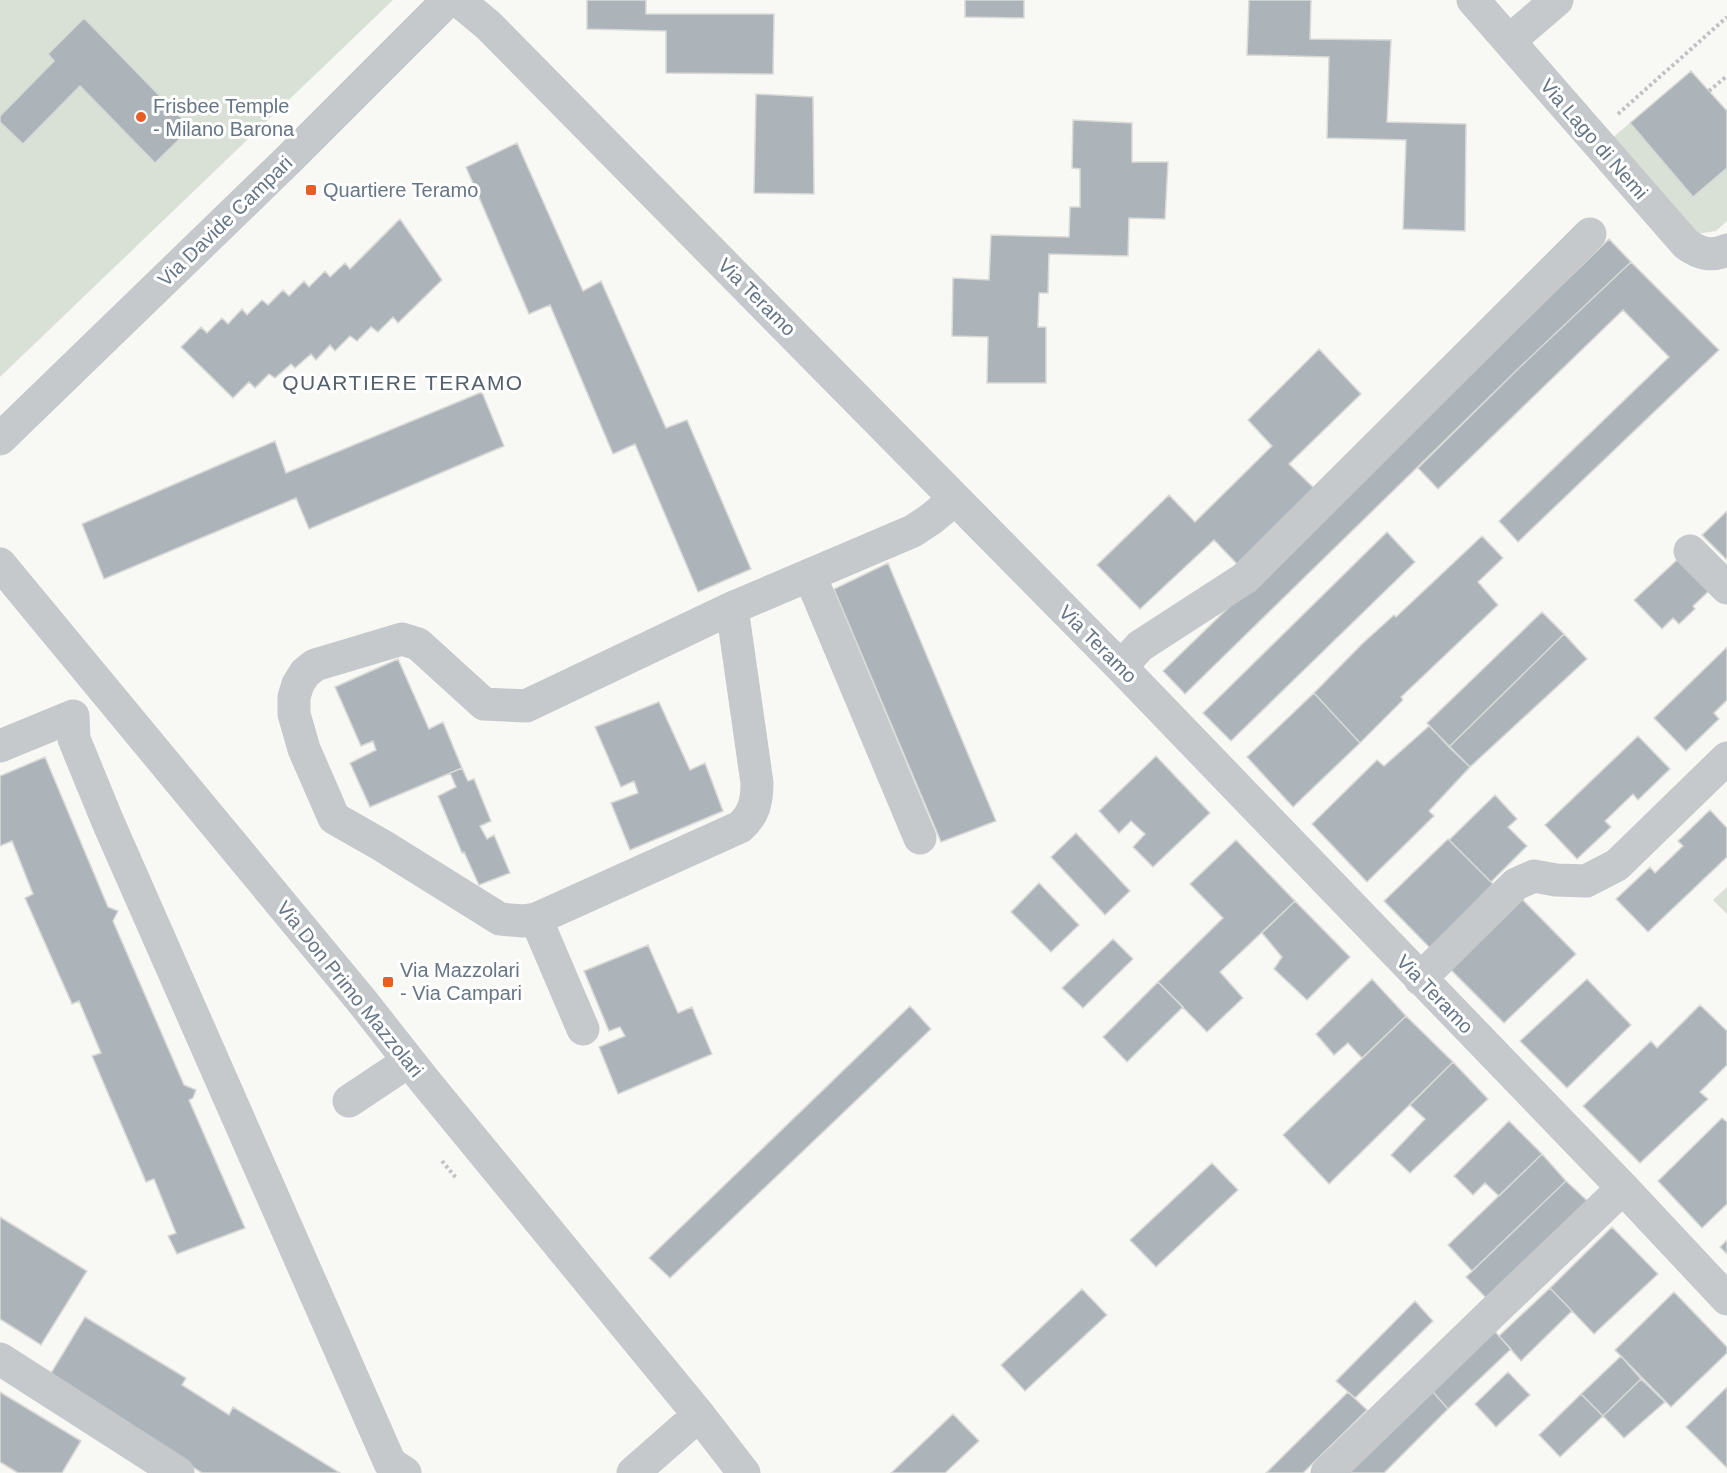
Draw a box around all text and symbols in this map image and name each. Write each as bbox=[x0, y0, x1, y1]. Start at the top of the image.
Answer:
street label: Via Lago di Nemi bbox=[1536, 74, 1652, 204]
place label: Frisbee Temple - Milano Barona bbox=[153, 95, 295, 140]
marker: Frisbee Temple - Milano Barona bbox=[134, 110, 148, 124]
street label: Via Davide Campari bbox=[154, 151, 296, 291]
place label: Quartiere Teramo bbox=[323, 179, 478, 201]
marker: Quartiere Teramo bbox=[304, 183, 318, 197]
street label: Via Teramo bbox=[714, 254, 800, 340]
district label: QUARTIERE TERAMO bbox=[282, 371, 524, 394]
street label: Via Teramo bbox=[1055, 601, 1141, 687]
street label: Via Don Primo Mazzolari bbox=[272, 897, 428, 1081]
street label: Via Teramo bbox=[1392, 950, 1478, 1038]
place label: Via Mazzolari - Via Campari bbox=[400, 959, 522, 1004]
marker: Via Mazzolari - Via Campari bbox=[381, 975, 395, 989]

